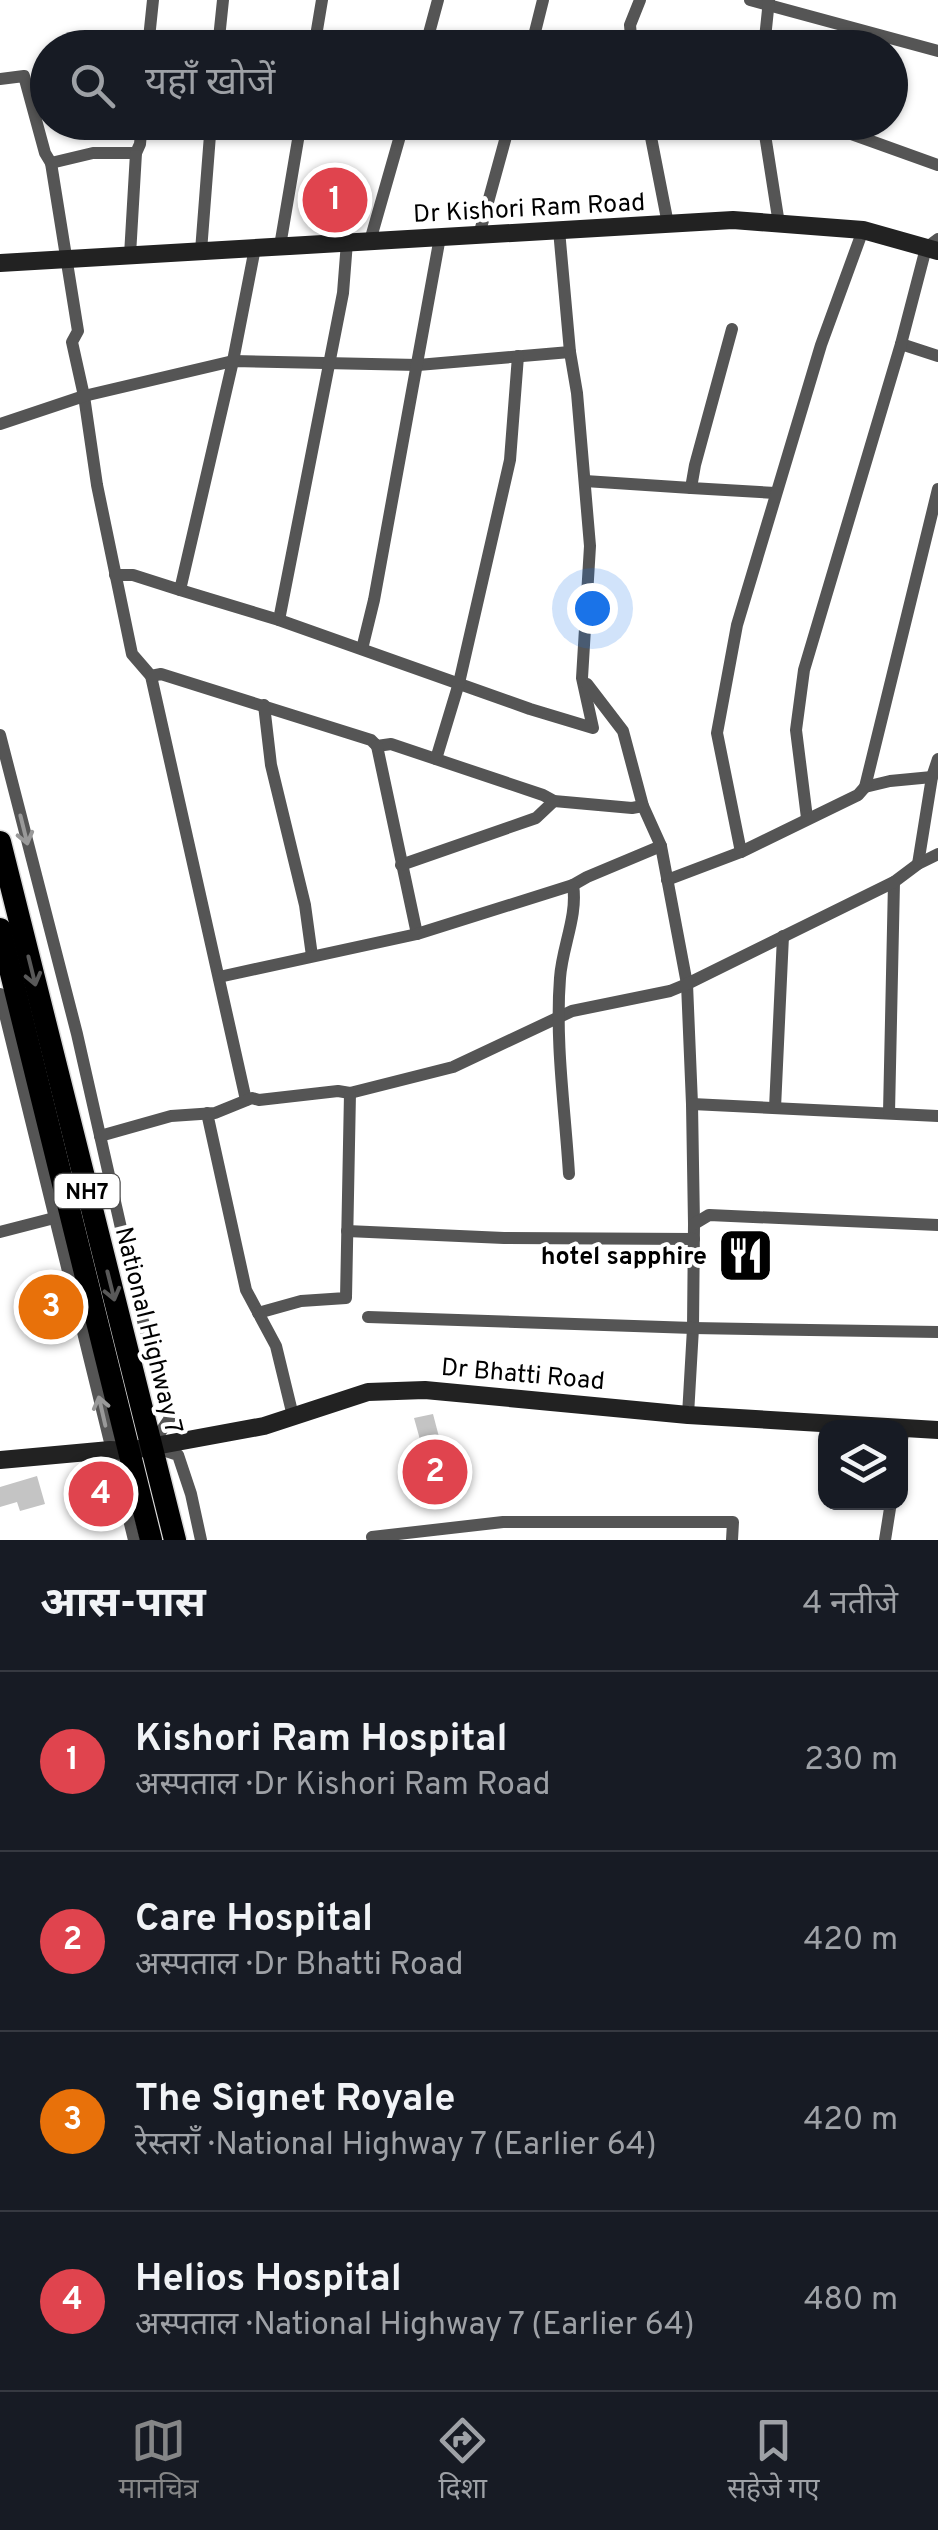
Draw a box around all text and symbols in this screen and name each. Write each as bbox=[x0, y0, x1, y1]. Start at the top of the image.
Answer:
search box bbox=[30, 30, 908, 140]
icon: search bbox=[65, 58, 120, 113]
text: यहाँ खोजें bbox=[145, 60, 275, 109]
pin: 1 bbox=[302, 162, 368, 238]
street label: Dr Kishori Ram Road bbox=[412, 188, 646, 232]
your location bbox=[567, 583, 618, 634]
one-way arrow bbox=[15, 814, 34, 845]
one-way arrow bbox=[24, 955, 43, 986]
road number: NH7 bbox=[54, 1174, 120, 1208]
street label: National Highway 7 bbox=[106, 1224, 188, 1438]
restaurant icon: hotel sapphire bbox=[716, 1225, 776, 1285]
place label: hotel sapphire bbox=[541, 1242, 707, 1274]
one-way arrow bbox=[103, 1269, 121, 1301]
pin: 3 bbox=[18, 1270, 84, 1344]
street label: Dr Bhatti Road bbox=[440, 1353, 606, 1399]
one-way arrow bbox=[92, 1396, 110, 1428]
map controls bbox=[818, 1420, 908, 1510]
button: layers bbox=[818, 1420, 908, 1510]
pin: 2 bbox=[402, 1434, 468, 1510]
pin: 4 bbox=[68, 1456, 134, 1532]
text: आस-पास bbox=[40, 1579, 206, 1632]
text: 4 नतीजे bbox=[803, 1585, 898, 1625]
text: Kishori Ram Hospital bbox=[135, 1716, 508, 1765]
text: 1 bbox=[66, 1741, 79, 1781]
text: 230 m bbox=[804, 1741, 898, 1781]
text: अस्पताल · Dr Kishori Ram Road bbox=[135, 1766, 551, 1806]
text: Care Hospital bbox=[135, 1896, 373, 1945]
text: 2 bbox=[63, 1921, 82, 1961]
text: 420 m bbox=[803, 1921, 898, 1961]
text: अस्पताल · Dr Bhatti Road bbox=[135, 1946, 464, 1986]
text: The Signet Royale bbox=[135, 2076, 455, 2125]
text: 3 bbox=[63, 2101, 82, 2141]
text: 420 m bbox=[803, 2101, 898, 2141]
text: रेस्तराँ · National Highway 7 (Earlier 64) bbox=[135, 2126, 657, 2166]
text: Helios Hospital bbox=[135, 2256, 402, 2305]
text: 4 bbox=[62, 2281, 83, 2321]
text: 480 m bbox=[804, 2281, 898, 2321]
text: अस्पताल · National Highway 7 (Earlier 64) bbox=[135, 2306, 695, 2346]
tab: मानचित्र bbox=[118, 2413, 198, 2509]
tab: दिशा bbox=[435, 2413, 490, 2509]
tab: सहेजे गए bbox=[727, 2413, 820, 2509]

